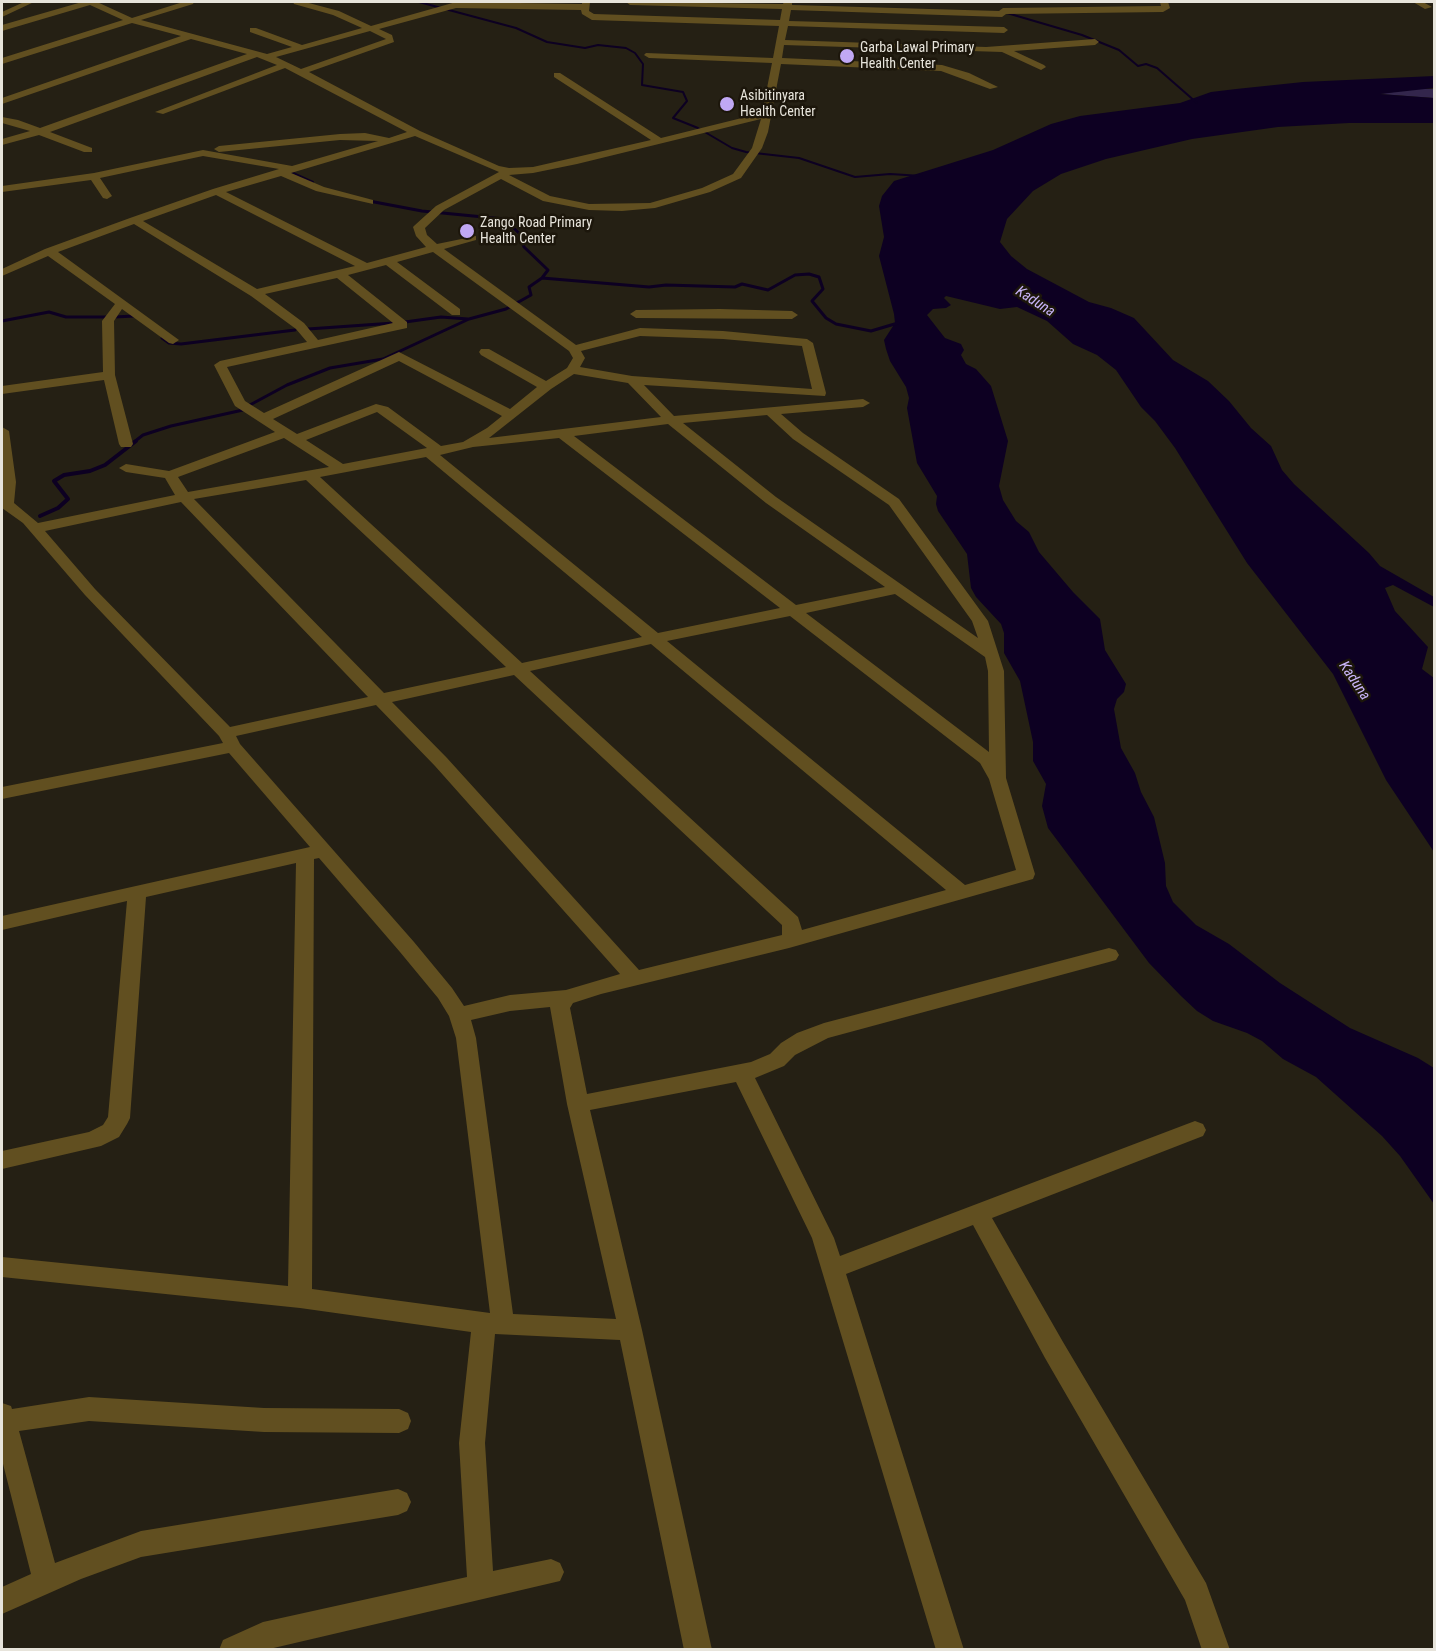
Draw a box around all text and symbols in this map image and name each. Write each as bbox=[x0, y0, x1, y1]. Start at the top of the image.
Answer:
place label: Garba Lawal Primary Health Center bbox=[860, 40, 974, 72]
marker: Garba Lawal Primary Health Center bbox=[838, 47, 856, 65]
place label: Asibitinyara Health Center bbox=[740, 88, 816, 120]
marker: Asibitinyara Health Center bbox=[718, 95, 736, 113]
place label: Zango Road Primary Health Center bbox=[480, 215, 592, 248]
marker: Zango Road Primary Health Center bbox=[458, 222, 476, 240]
water label: Kaduna bbox=[1012, 283, 1058, 321]
water label: Kaduna bbox=[1334, 658, 1374, 704]

